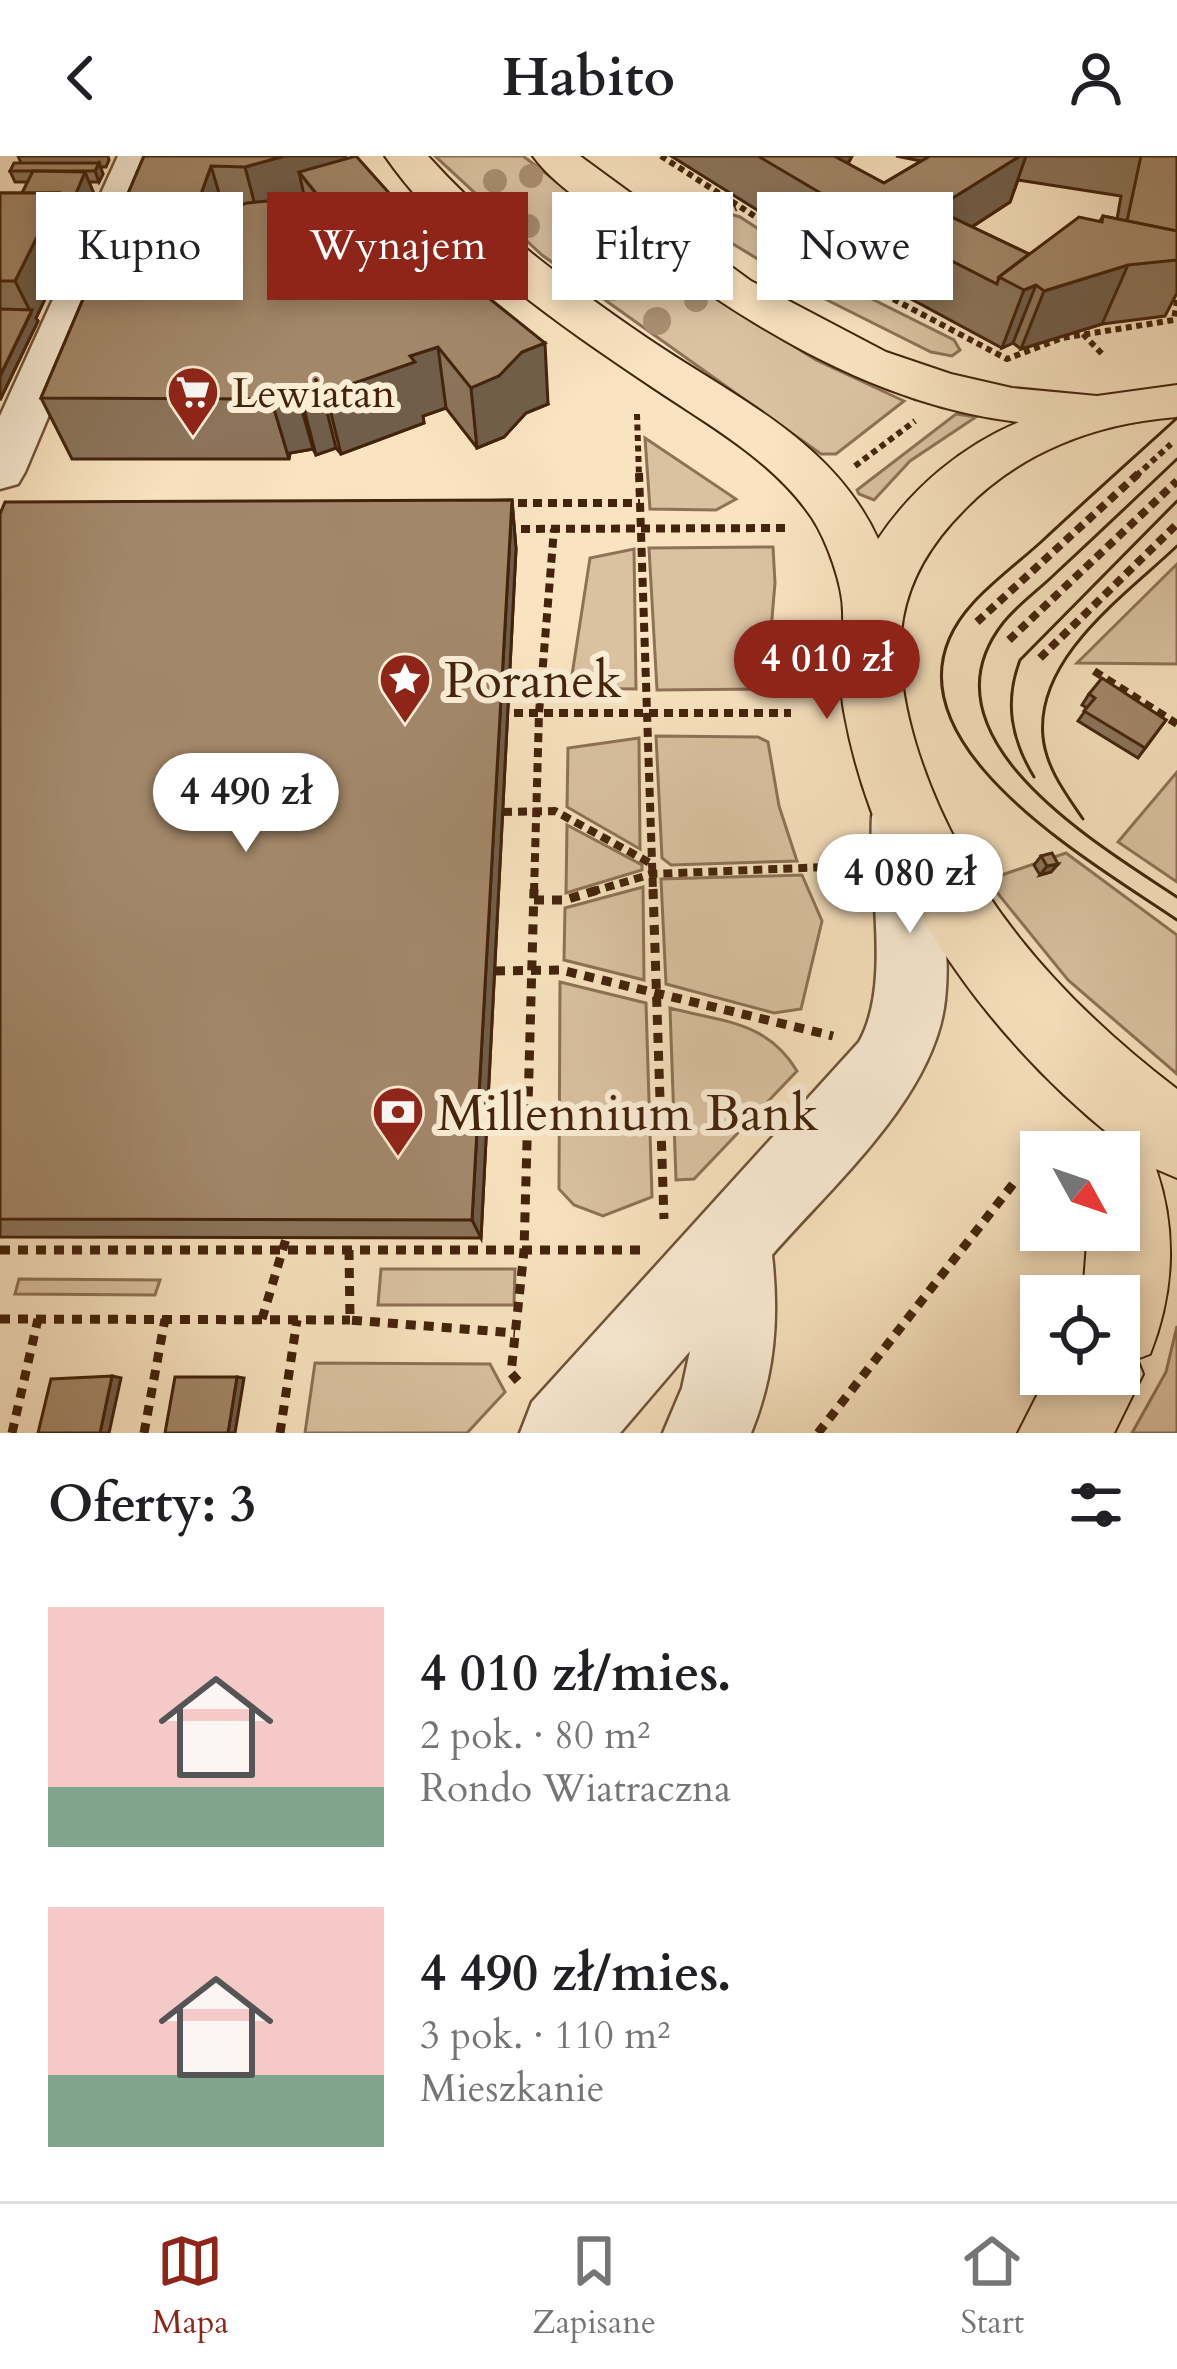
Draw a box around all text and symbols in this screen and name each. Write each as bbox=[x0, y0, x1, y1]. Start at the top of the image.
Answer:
text: Habito bbox=[502, 42, 675, 115]
icon: back bbox=[48, 45, 114, 111]
icon: person bbox=[1063, 45, 1129, 111]
chip: Kupno bbox=[36, 192, 243, 300]
chip: Wynajem bbox=[267, 192, 528, 300]
chip: Filtry bbox=[552, 192, 733, 300]
chip: Nowe bbox=[757, 192, 953, 300]
supermarket icon: Lewiatan bbox=[165, 364, 221, 438]
place label: Lewiatan bbox=[232, 365, 396, 422]
pin: 4 010 zł bbox=[703, 620, 951, 722]
text: 4 010 zł bbox=[761, 632, 893, 685]
place label: Poranek bbox=[444, 646, 623, 716]
place icon: Poranek bbox=[377, 651, 433, 725]
pin: 4 490 zł bbox=[122, 753, 370, 855]
text: 4 490 zł bbox=[180, 765, 312, 818]
pin: 4 080 zł bbox=[786, 834, 1034, 936]
text: 4 080 zł bbox=[844, 846, 976, 899]
place label: Millennium Bank bbox=[437, 1079, 819, 1149]
bank icon: Millennium Bank bbox=[370, 1084, 426, 1158]
north arrow bbox=[1020, 1131, 1140, 1251]
map controls bbox=[1020, 1131, 1140, 1395]
button: locate bbox=[1020, 1275, 1140, 1395]
text: Oferty: 3 bbox=[48, 1470, 256, 1540]
icon: filters bbox=[1063, 1472, 1129, 1538]
text: 4 010 zł/mies. bbox=[420, 1639, 731, 1709]
icon: home bbox=[144, 1655, 288, 1799]
text: 2 pok. · 80 m² bbox=[420, 1709, 650, 1762]
text: Rondo Wiatraczna bbox=[420, 1762, 731, 1815]
text: 4 490 zł/mies. bbox=[420, 1939, 731, 2009]
icon: home bbox=[144, 1955, 288, 2099]
text: 3 pok. · 110 m² bbox=[420, 2009, 670, 2062]
text: Mieszkanie bbox=[420, 2062, 604, 2115]
tab: Mapa bbox=[152, 2228, 229, 2345]
tab: Zapisane bbox=[532, 2228, 656, 2345]
tab: Start bbox=[959, 2228, 1025, 2345]

